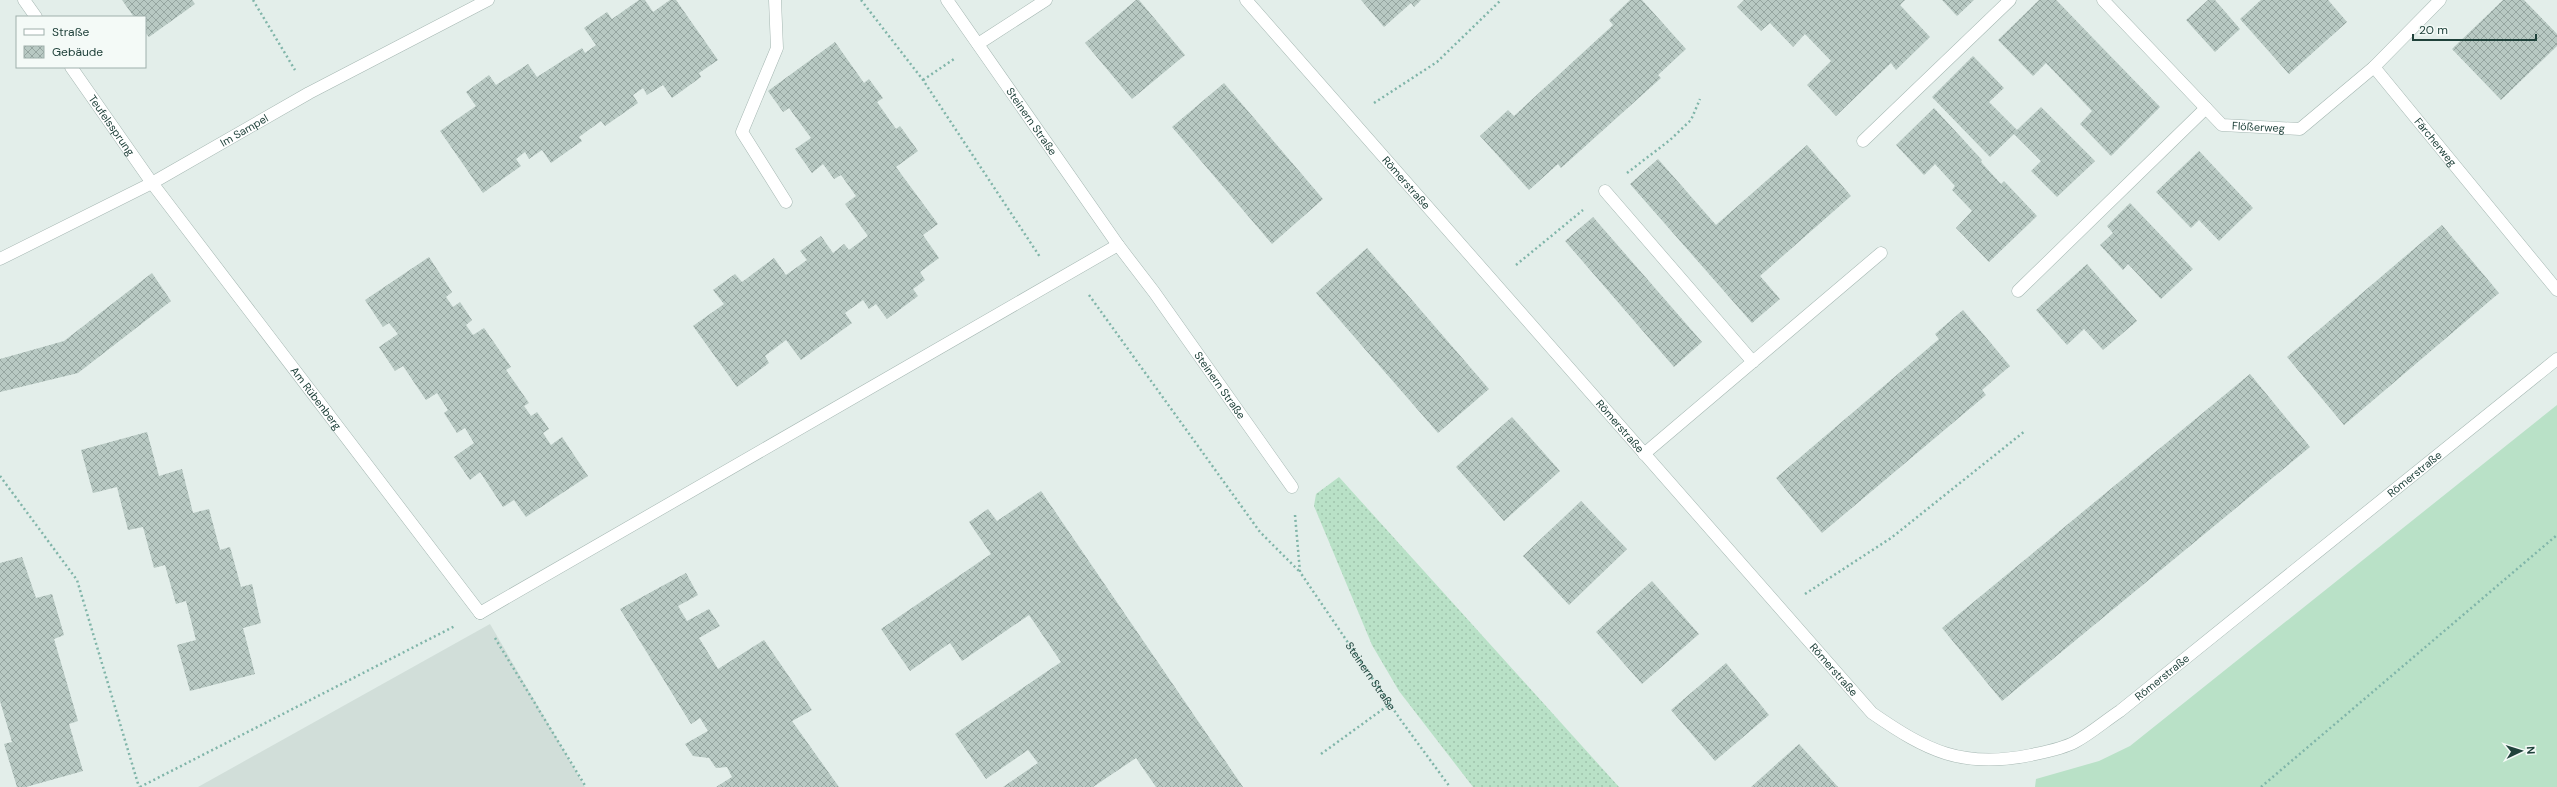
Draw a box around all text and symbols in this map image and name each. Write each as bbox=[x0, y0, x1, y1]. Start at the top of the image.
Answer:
legend bbox=[16, 16, 146, 68]
scale bar bbox=[2413, 16, 2536, 42]
text: 20 m bbox=[2419, 22, 2448, 38]
text: Straße bbox=[52, 24, 89, 40]
text: Gebäude bbox=[52, 44, 103, 60]
street label: Steinern Straße bbox=[1003, 85, 1060, 158]
street label: Teufelssprung bbox=[86, 92, 138, 158]
street label: Im Sampel bbox=[217, 111, 271, 150]
street label: Färcherweg bbox=[2411, 115, 2460, 169]
street label: Flößerweg bbox=[2232, 119, 2285, 135]
street label: Römerstraße bbox=[1379, 153, 1433, 212]
street label: Steinern Straße bbox=[1191, 349, 1249, 422]
street label: Am Rübenberg bbox=[288, 364, 345, 432]
street label: Römerstraße bbox=[1593, 397, 1647, 455]
street label: Römerstraße bbox=[2384, 448, 2444, 500]
street label: Steinern Straße bbox=[1343, 639, 1399, 713]
street label: Römerstraße bbox=[1807, 640, 1861, 699]
street label: Römerstraße bbox=[2132, 651, 2192, 703]
north arrow bbox=[2501, 731, 2541, 771]
text: N bbox=[2524, 746, 2538, 755]

